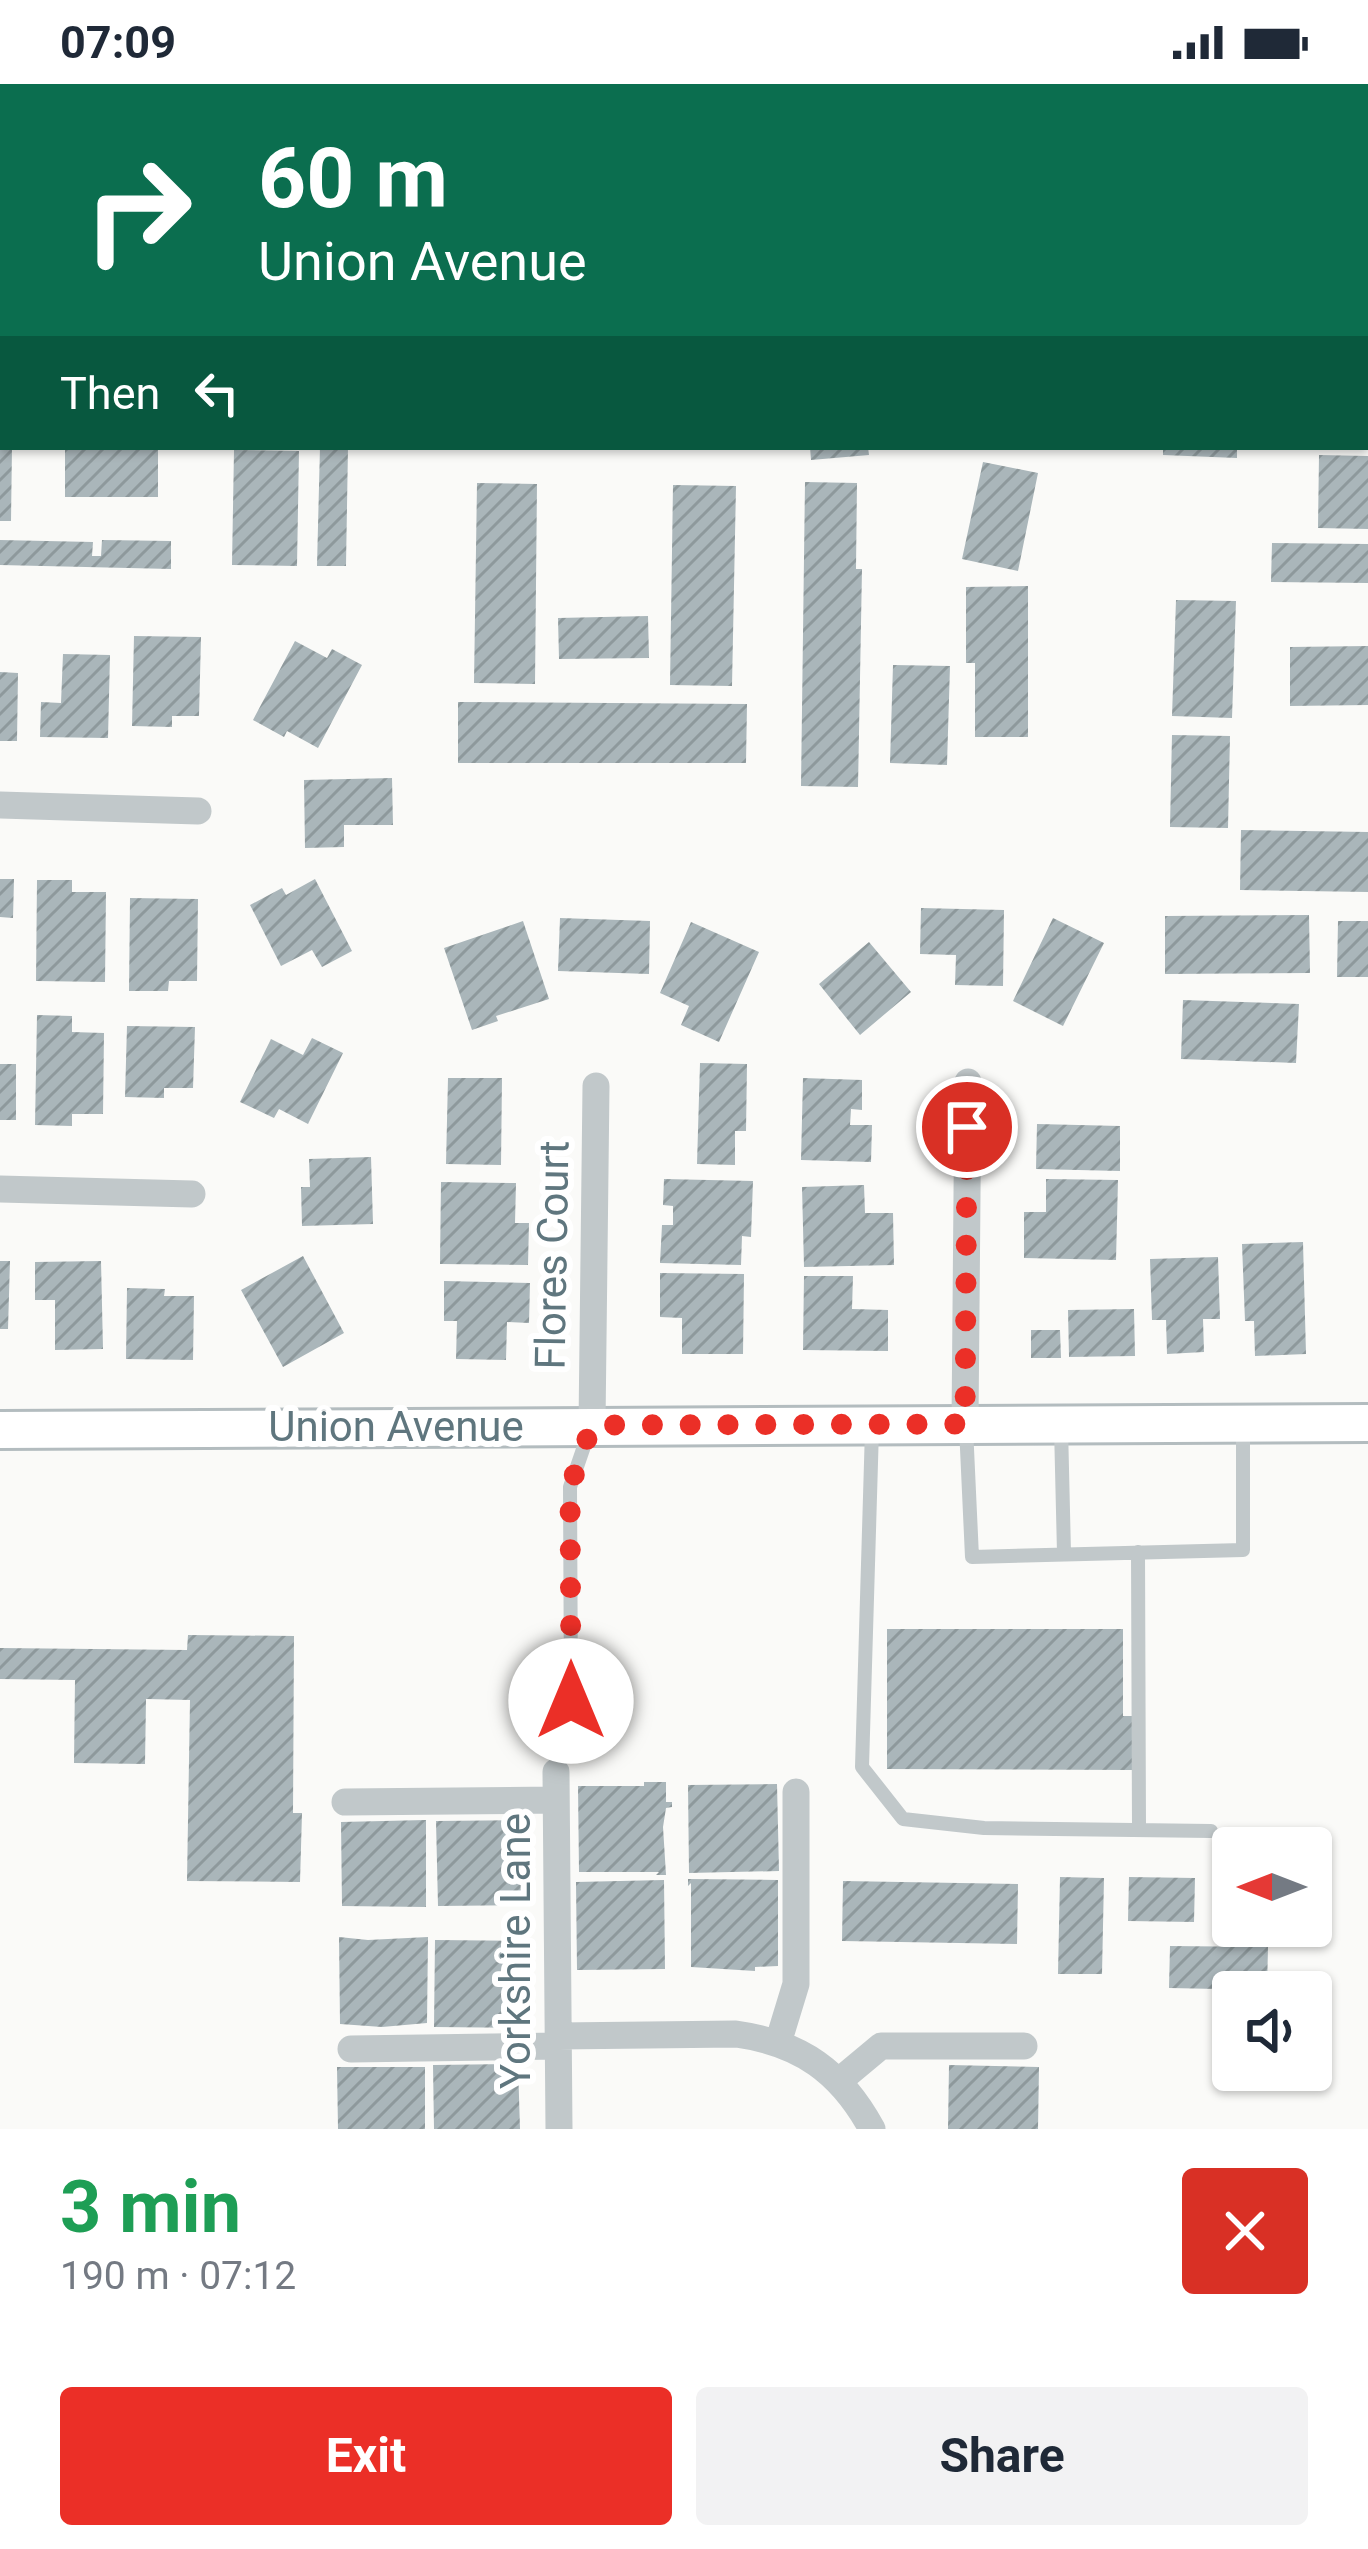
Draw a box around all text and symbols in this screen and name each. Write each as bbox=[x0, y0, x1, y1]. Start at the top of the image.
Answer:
text: 07:09 bbox=[60, 16, 176, 69]
text: 60 m bbox=[258, 129, 448, 228]
icon: right bbox=[60, 132, 216, 288]
text: Union Avenue bbox=[258, 230, 587, 293]
icon: left bbox=[184, 360, 250, 426]
text: Then bbox=[60, 367, 160, 420]
pin bbox=[916, 1076, 1018, 1178]
icon: arrive bbox=[934, 1094, 1000, 1160]
street label: Flores Court bbox=[526, 1140, 578, 1370]
street label: Union Avenue bbox=[268, 1402, 524, 1451]
position arrow bbox=[508, 1638, 634, 1764]
street label: Yorkshire Lane bbox=[491, 1813, 540, 2089]
north arrow bbox=[1212, 1827, 1332, 1947]
map controls bbox=[1212, 1827, 1332, 2091]
button: sound bbox=[1212, 1971, 1332, 2091]
text: 3 min bbox=[60, 2165, 241, 2250]
button: close bbox=[1182, 2168, 1308, 2294]
text: 190 m · 07:12 bbox=[60, 2253, 296, 2299]
button: Exit bbox=[60, 2387, 672, 2525]
button: Share bbox=[696, 2387, 1308, 2525]

